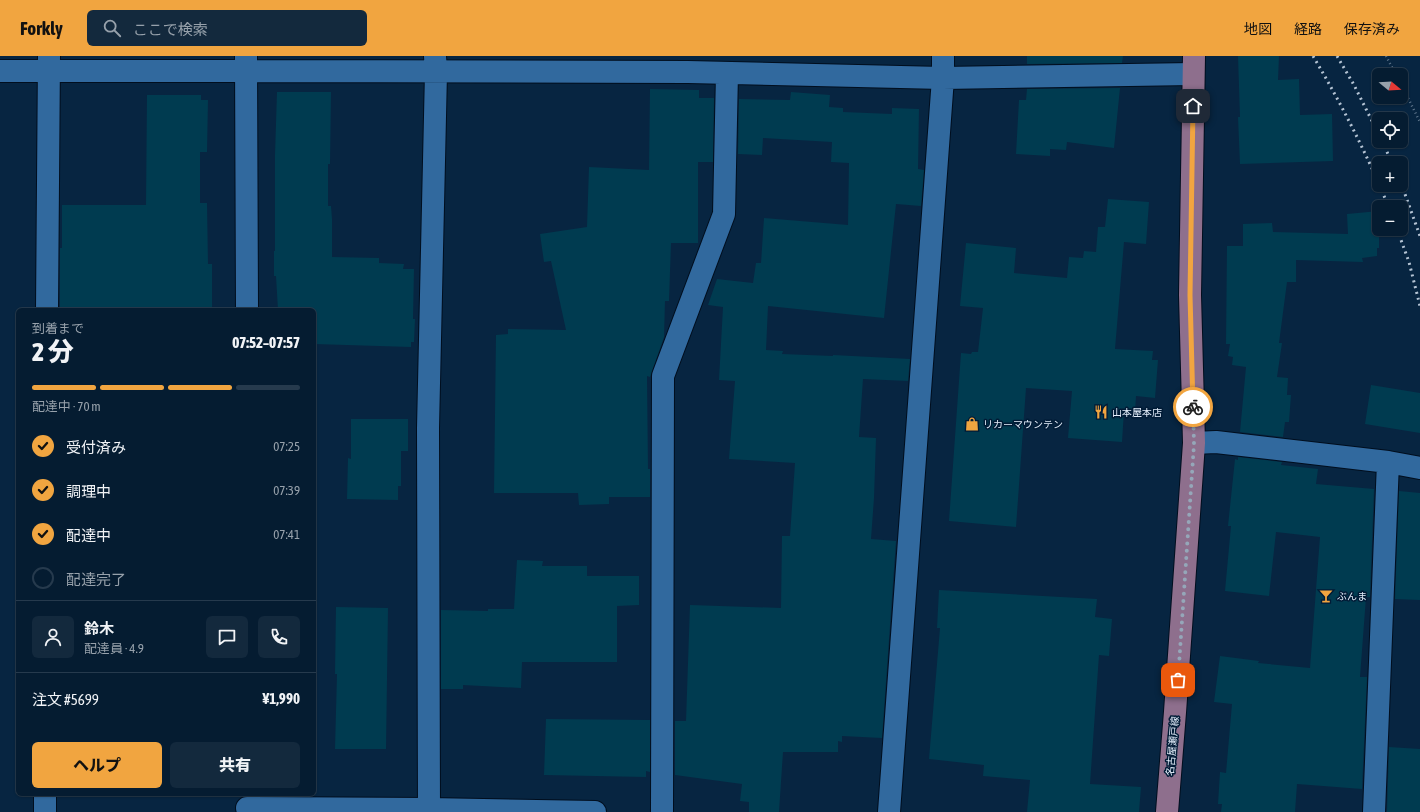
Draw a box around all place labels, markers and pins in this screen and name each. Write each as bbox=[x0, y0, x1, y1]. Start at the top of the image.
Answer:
pin bbox=[1176, 89, 1210, 123]
restaurant icon: 山本屋本店 bbox=[1093, 404, 1109, 420]
place label: 山本屋本店 bbox=[1112, 407, 1162, 418]
shop icon: リカーマウンテン bbox=[964, 416, 980, 432]
place label: リカーマウンテン bbox=[983, 419, 1063, 430]
bar icon: ぶんま bbox=[1318, 588, 1334, 604]
place label: ぶんま bbox=[1337, 591, 1367, 602]
pin bbox=[1161, 663, 1195, 697]

